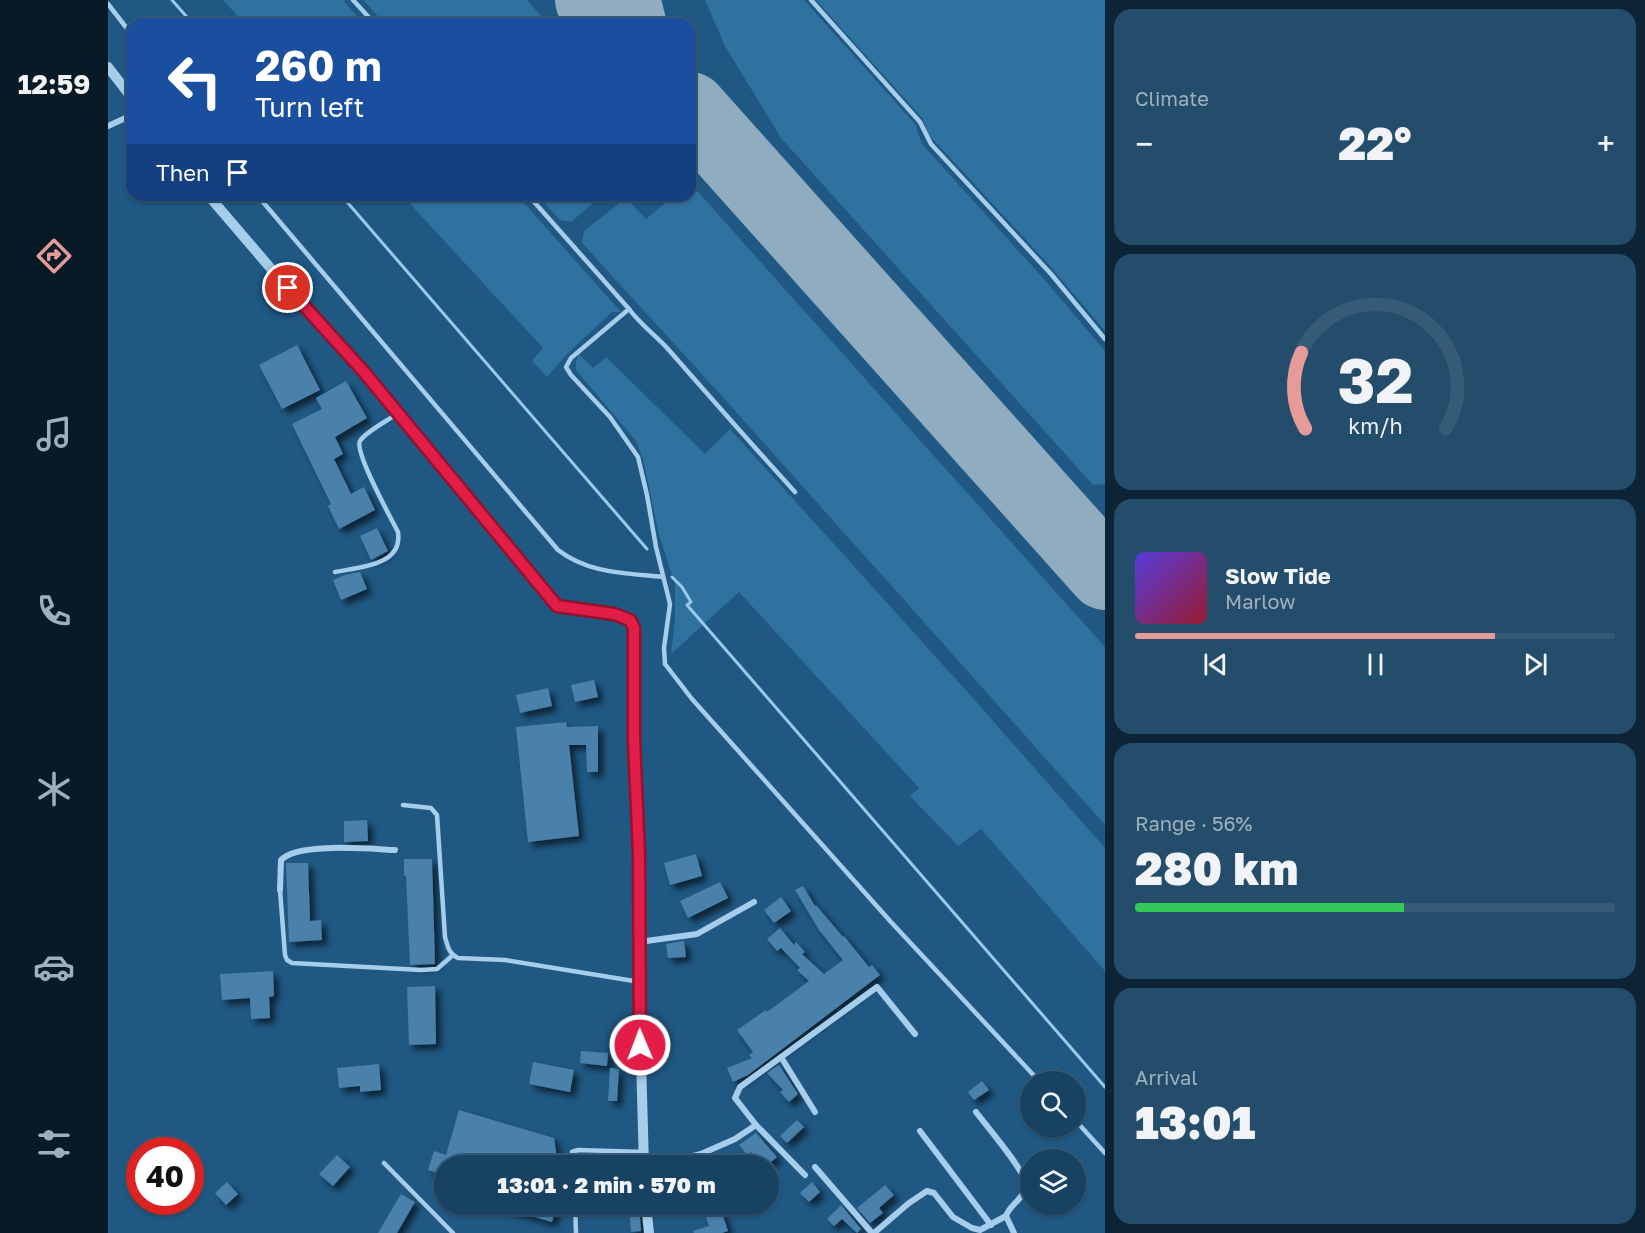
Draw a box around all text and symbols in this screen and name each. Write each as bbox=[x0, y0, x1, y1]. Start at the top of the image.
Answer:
text: 260 m bbox=[255, 40, 382, 90]
icon: left bbox=[156, 42, 234, 120]
text: 12:59 bbox=[18, 68, 90, 100]
text: Climate bbox=[1135, 86, 1209, 110]
text: Turn left bbox=[255, 91, 364, 123]
text: 22° bbox=[1338, 116, 1412, 170]
text: − bbox=[1135, 124, 1153, 163]
text: + bbox=[1597, 124, 1615, 163]
icon: arrive bbox=[221, 156, 254, 189]
text: Then bbox=[156, 159, 209, 186]
icon: directions bbox=[33, 235, 75, 277]
pin bbox=[262, 262, 313, 313]
icon: arrive bbox=[271, 271, 304, 304]
text: 32 bbox=[1337, 342, 1413, 417]
icon: music bbox=[33, 413, 75, 455]
text: km/h bbox=[1348, 413, 1402, 439]
text: Slow Tide bbox=[1225, 562, 1331, 589]
text: Marlow bbox=[1225, 589, 1296, 613]
icon: phone bbox=[33, 590, 75, 632]
icon: previous bbox=[1199, 648, 1232, 681]
icon: pause bbox=[1359, 648, 1392, 681]
icon: next bbox=[1519, 648, 1552, 681]
icon: climate bbox=[33, 768, 75, 810]
text: Range · 56% bbox=[1135, 811, 1252, 835]
text: 280 km bbox=[1135, 841, 1299, 895]
icon: car bbox=[33, 946, 75, 988]
position arrow bbox=[608, 1013, 672, 1077]
text: Arrival bbox=[1135, 1065, 1198, 1089]
map controls bbox=[1020, 1071, 1086, 1215]
button: search bbox=[1020, 1071, 1086, 1137]
text: 13:01 bbox=[1135, 1095, 1255, 1149]
icon: filters bbox=[33, 1123, 75, 1165]
speed limit sign: 40 bbox=[126, 1137, 204, 1215]
button: layers bbox=[1020, 1149, 1086, 1215]
text: 13:01 · 2 min · 570 m bbox=[497, 1171, 716, 1198]

